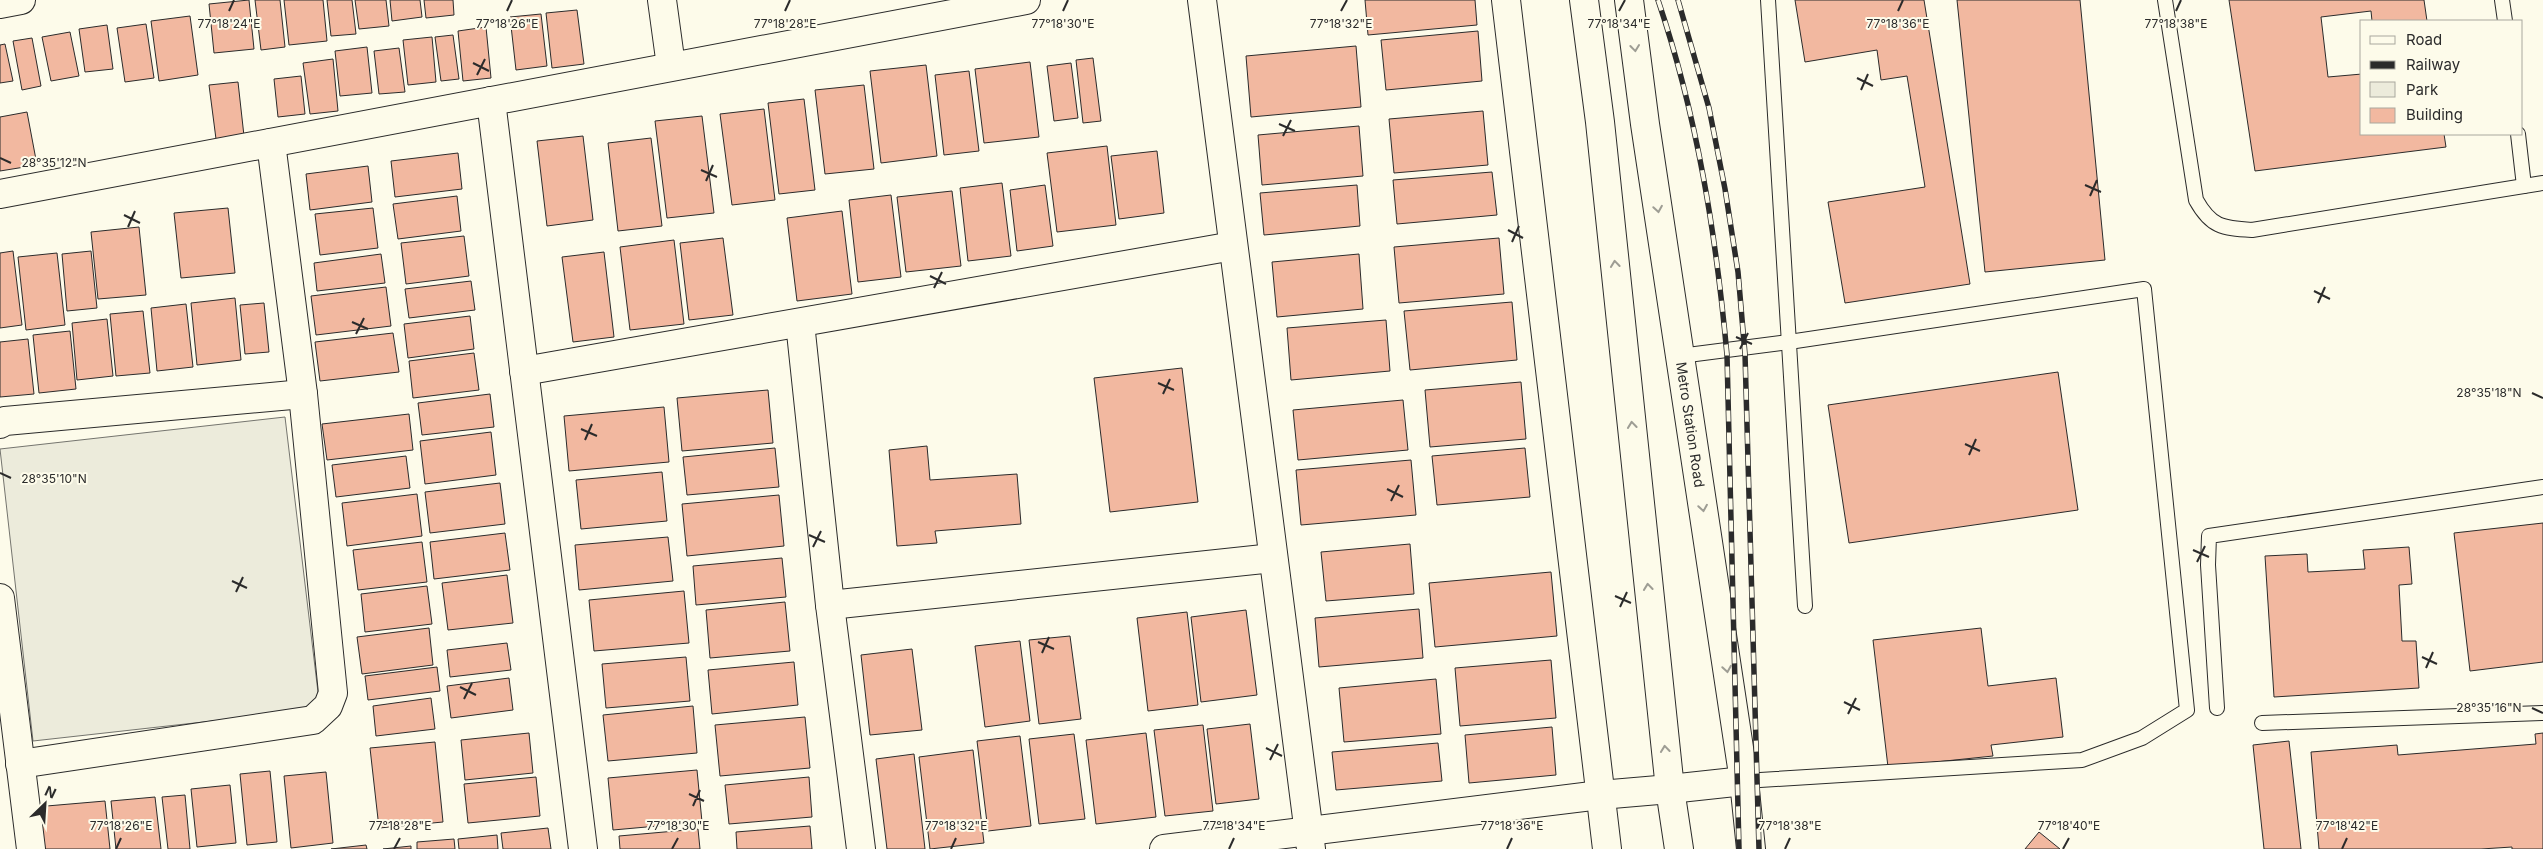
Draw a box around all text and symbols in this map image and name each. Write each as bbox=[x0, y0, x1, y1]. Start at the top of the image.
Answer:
text: 77°18'24"E bbox=[198, 16, 260, 31]
text: 77°18'26"E bbox=[476, 16, 538, 31]
text: 77°18'28"E bbox=[754, 16, 816, 31]
text: 77°18'30"E bbox=[1032, 16, 1094, 31]
text: 77°18'32"E bbox=[1310, 16, 1372, 31]
text: 77°18'34"E bbox=[1587, 16, 1651, 31]
text: 77°18'36"E bbox=[1867, 16, 1929, 31]
text: 77°18'38"E bbox=[2145, 16, 2207, 31]
legend bbox=[2360, 20, 2523, 135]
text: Road bbox=[2406, 30, 2442, 49]
one-way arrow bbox=[1629, 45, 1640, 53]
text: Railway bbox=[2406, 55, 2461, 74]
text: Park bbox=[2406, 80, 2439, 99]
text: Building bbox=[2406, 105, 2463, 124]
text: 28°35'12"N bbox=[21, 155, 87, 170]
one-way arrow bbox=[1652, 205, 1662, 214]
one-way arrow bbox=[1610, 260, 1621, 268]
street label: Metro Station Road bbox=[1673, 361, 1709, 488]
text: 28°35'18"N bbox=[2456, 385, 2522, 400]
one-way arrow bbox=[1626, 421, 1637, 429]
text: 28°35'10"N bbox=[21, 471, 87, 486]
one-way arrow bbox=[1697, 504, 1707, 513]
one-way arrow bbox=[1643, 583, 1654, 591]
one-way arrow bbox=[1721, 665, 1732, 673]
text: 28°35'16"N bbox=[2456, 700, 2522, 715]
one-way arrow bbox=[1660, 744, 1671, 752]
north arrow bbox=[20, 779, 70, 829]
text: N bbox=[42, 782, 59, 802]
text: 77°18'26"E bbox=[90, 818, 152, 833]
text: 77°18'28"E bbox=[369, 818, 431, 833]
text: 77°18'30"E bbox=[647, 818, 709, 833]
text: 77°18'32"E bbox=[925, 818, 987, 833]
text: 77°18'34"E bbox=[1202, 818, 1266, 833]
text: 77°18'36"E bbox=[1481, 818, 1543, 833]
text: 77°18'38"E bbox=[1759, 818, 1821, 833]
text: 77°18'40"E bbox=[2038, 818, 2100, 833]
text: 77°18'42"E bbox=[2316, 818, 2378, 833]

